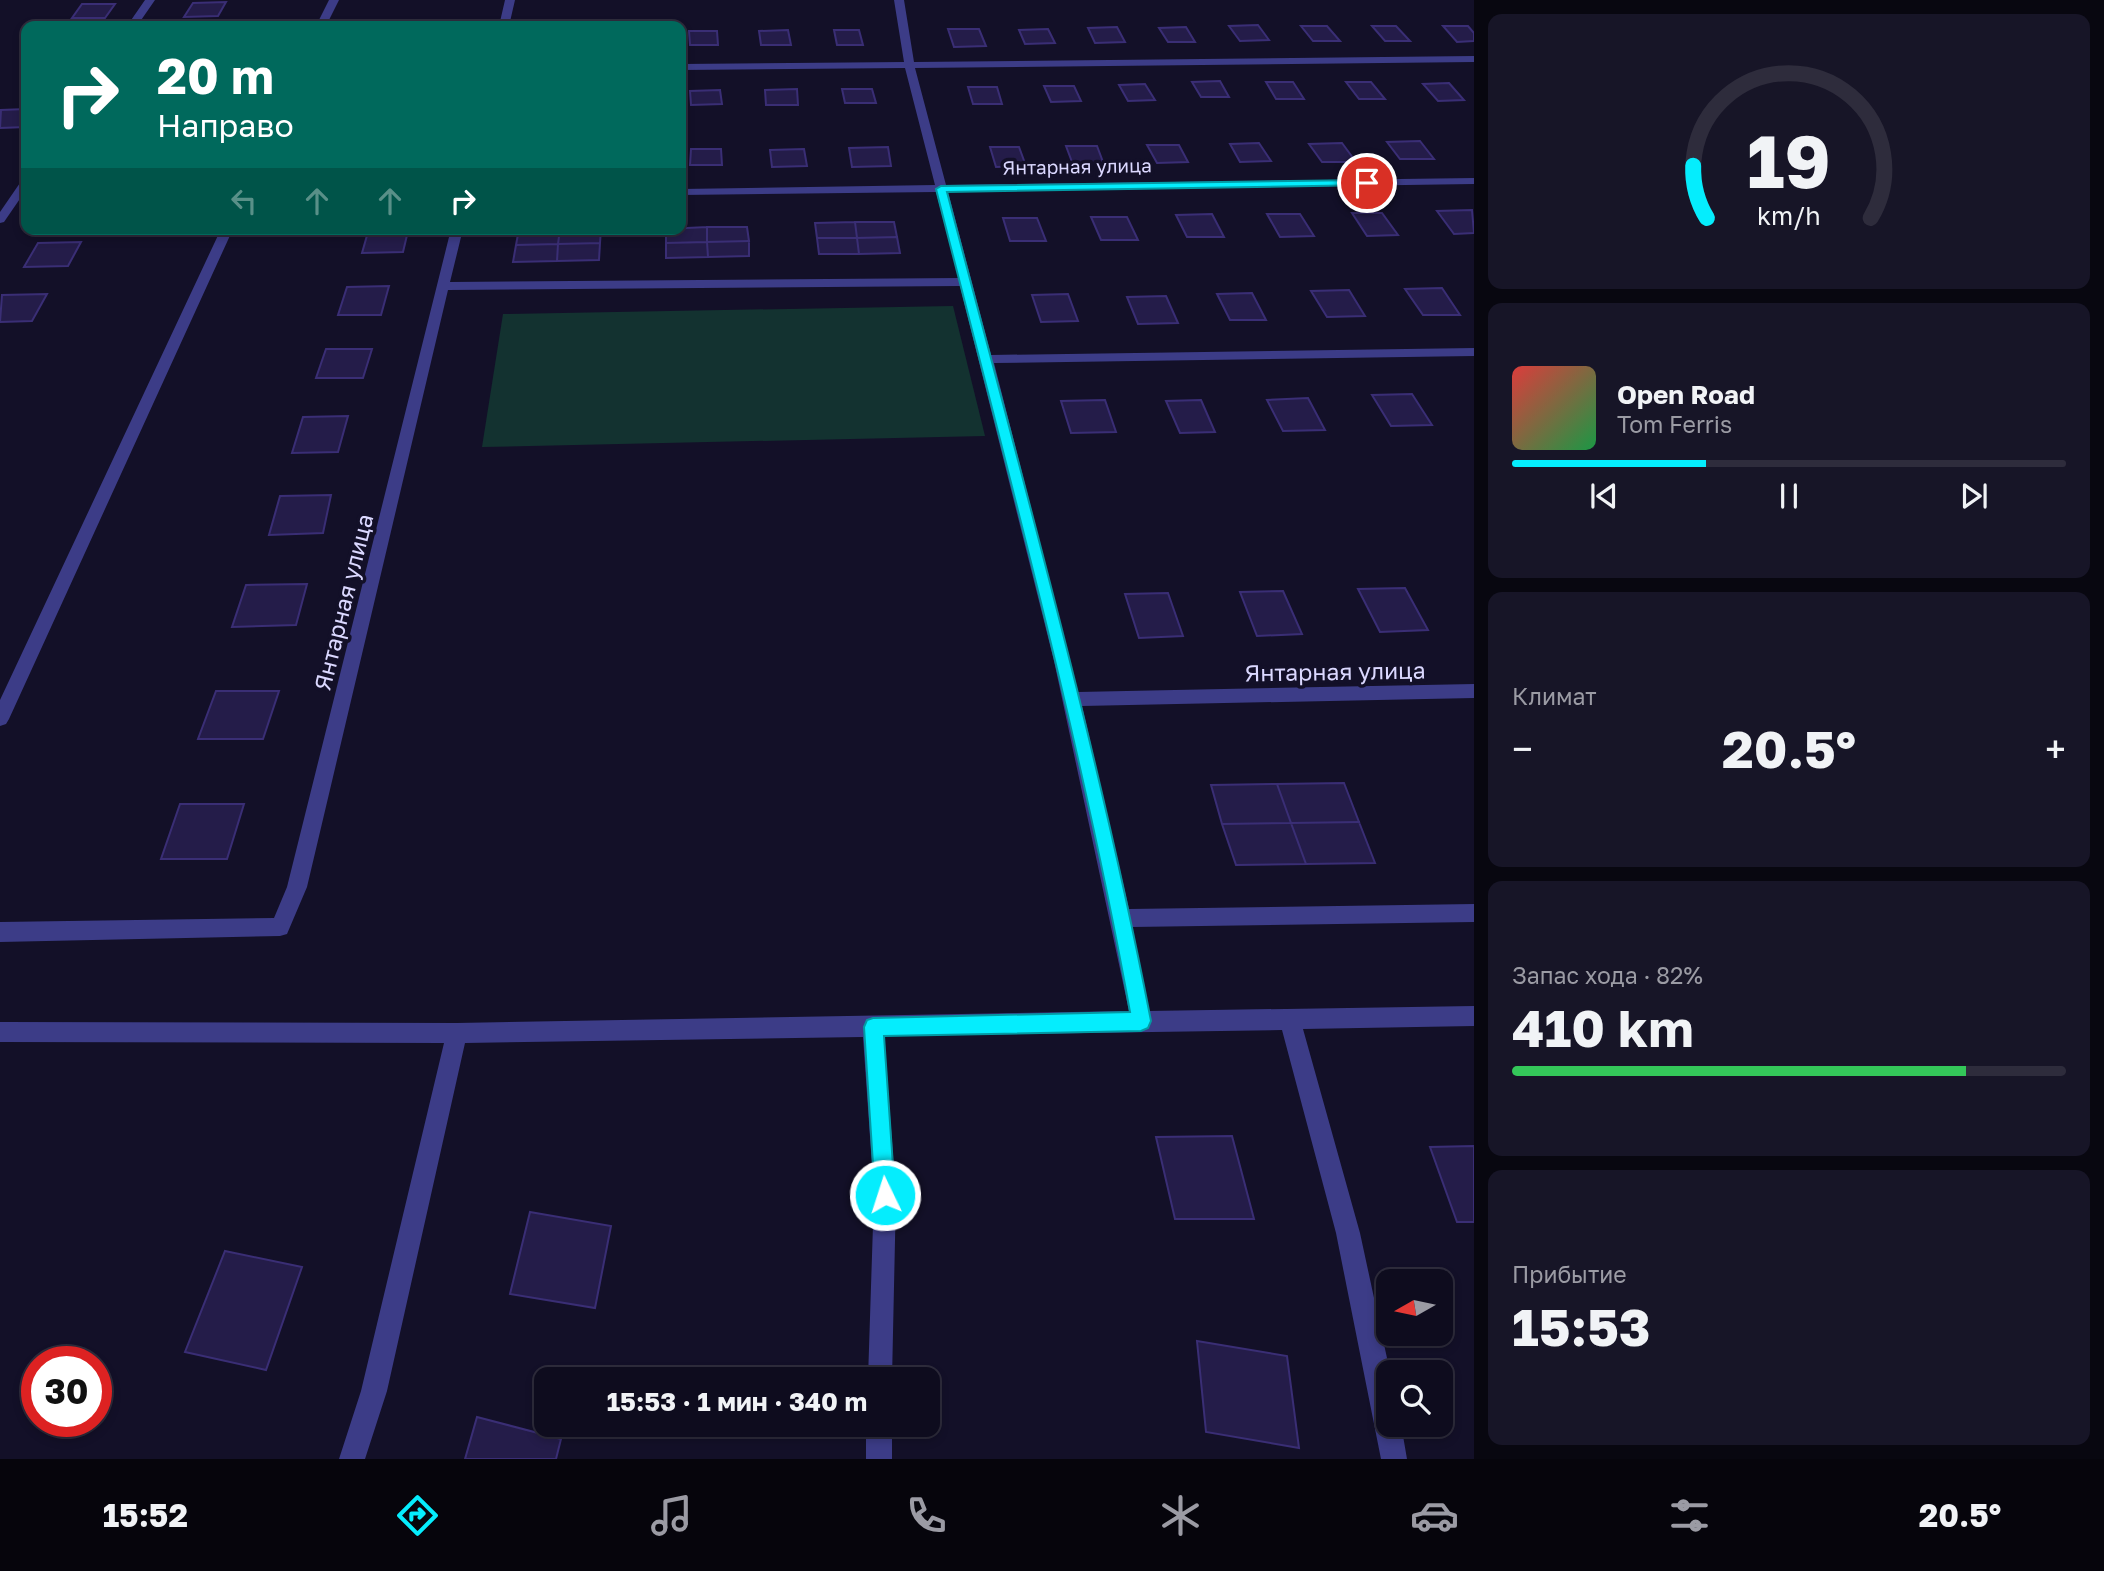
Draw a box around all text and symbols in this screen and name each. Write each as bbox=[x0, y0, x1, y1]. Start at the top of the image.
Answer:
text: 20 m bbox=[157, 46, 274, 105]
icon: right bbox=[42, 49, 133, 140]
text: Направо bbox=[157, 106, 294, 144]
text: 19 bbox=[1747, 117, 1831, 204]
street label: Янтарная улица bbox=[1002, 153, 1152, 179]
pin bbox=[1337, 153, 1397, 213]
icon: arrive bbox=[1348, 164, 1386, 202]
icon: left bbox=[225, 182, 263, 220]
icon: ahead bbox=[298, 182, 336, 220]
icon: ahead bbox=[371, 182, 409, 220]
icon: right bbox=[444, 182, 482, 220]
text: km/h bbox=[1757, 199, 1821, 230]
text: Open Road bbox=[1617, 379, 1755, 410]
text: Tom Ferris bbox=[1617, 410, 1732, 438]
icon: previous bbox=[1585, 477, 1623, 515]
icon: pause bbox=[1770, 477, 1808, 515]
icon: next bbox=[1955, 477, 1993, 515]
street label: Янтарная улица bbox=[308, 511, 378, 693]
street label: Янтарная улица bbox=[1244, 655, 1426, 687]
text: Климат bbox=[1512, 682, 1597, 710]
text: 20.5° bbox=[1722, 717, 1856, 779]
text: − bbox=[1512, 726, 1533, 771]
text: + bbox=[2045, 726, 2066, 771]
text: Запас хода · 82% bbox=[1512, 961, 1703, 989]
text: 410 km bbox=[1512, 996, 1694, 1058]
position arrow bbox=[848, 1158, 922, 1232]
text: Прибытие bbox=[1512, 1260, 1627, 1288]
north arrow bbox=[1376, 1269, 1452, 1346]
map controls bbox=[1376, 1269, 1453, 1437]
text: 15:53 bbox=[1512, 1295, 1651, 1357]
speed limit sign: 30 bbox=[21, 1346, 112, 1437]
button: search bbox=[1376, 1360, 1453, 1437]
text: 15:53 · 1 мин · 340 m bbox=[607, 1386, 867, 1417]
icon: directions bbox=[393, 1491, 442, 1540]
icon: music bbox=[647, 1491, 696, 1540]
icon: phone bbox=[902, 1491, 951, 1540]
icon: climate bbox=[1156, 1491, 1205, 1540]
icon: car bbox=[1410, 1491, 1459, 1540]
icon: filters bbox=[1665, 1491, 1714, 1540]
text: 15:52 bbox=[103, 1496, 188, 1534]
text: 20.5° bbox=[1919, 1496, 2001, 1534]

